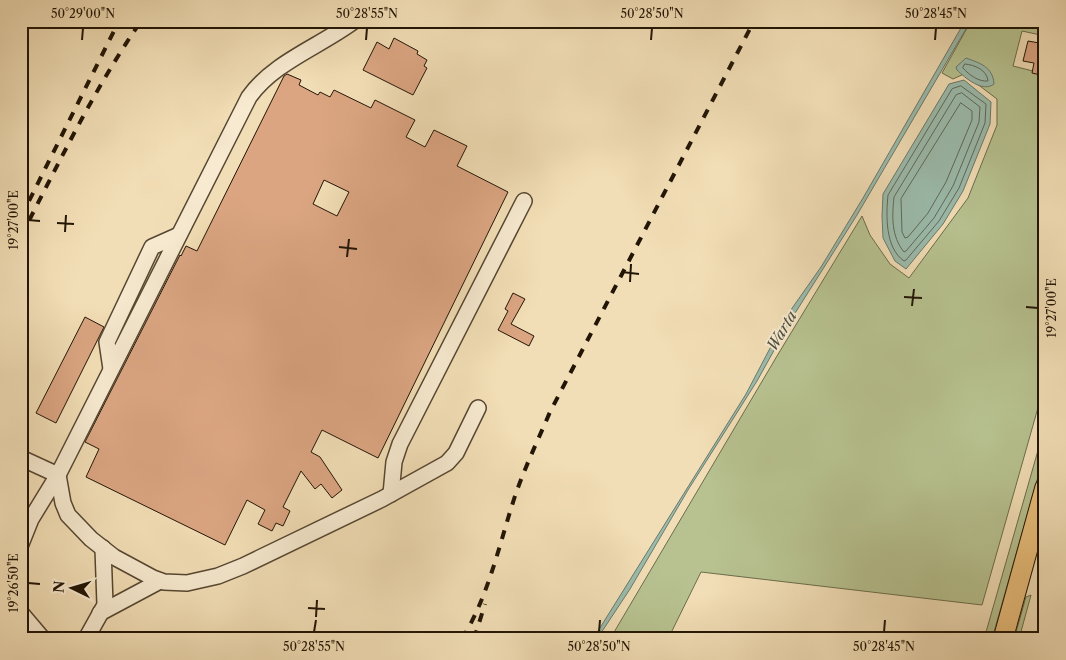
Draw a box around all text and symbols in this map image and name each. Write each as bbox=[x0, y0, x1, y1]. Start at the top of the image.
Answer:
text: 50°29'00"N bbox=[51, 6, 115, 21]
text: 50°28'55"N bbox=[336, 6, 398, 21]
text: 50°28'50"N bbox=[620, 6, 684, 21]
text: 50°28'45"N bbox=[905, 6, 967, 21]
text: 19°27'00"E bbox=[6, 190, 21, 250]
text: 19°27'00"E bbox=[1044, 278, 1059, 338]
water label: Warta bbox=[762, 307, 801, 354]
text: 19°26'50"E bbox=[6, 553, 21, 613]
north arrow bbox=[48, 562, 98, 612]
text: N bbox=[50, 580, 69, 594]
text: 50°28'55"N bbox=[283, 639, 345, 654]
text: 50°28'50"N bbox=[567, 639, 631, 654]
text: 50°28'45"N bbox=[853, 639, 915, 654]

